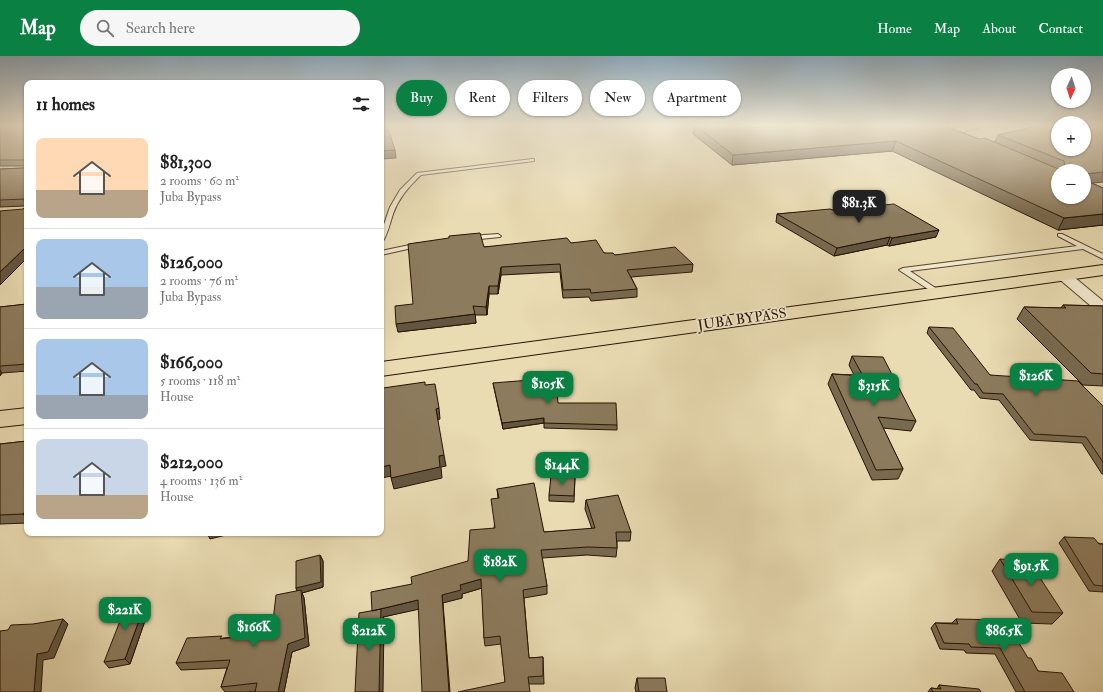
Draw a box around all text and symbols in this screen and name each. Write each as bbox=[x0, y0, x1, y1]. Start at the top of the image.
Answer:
search box bbox=[80, 10, 360, 46]
text: Map bbox=[20, 16, 56, 40]
icon: search bbox=[94, 17, 116, 39]
text: Search here bbox=[126, 19, 195, 38]
text: Home bbox=[877, 20, 912, 37]
text: Map bbox=[934, 20, 960, 37]
text: About bbox=[982, 20, 1016, 37]
text: Contact bbox=[1038, 20, 1083, 37]
north arrow bbox=[1051, 68, 1091, 108]
map controls bbox=[1051, 68, 1091, 204]
chip: Buy bbox=[396, 80, 447, 116]
chip: Rent bbox=[455, 80, 510, 116]
chip: Filters bbox=[518, 80, 582, 116]
chip: New bbox=[590, 80, 645, 116]
chip: Apartment bbox=[653, 80, 741, 116]
icon: filters bbox=[350, 93, 372, 115]
text: 11 homes bbox=[36, 94, 95, 115]
button: + bbox=[1051, 116, 1091, 156]
text: $81,300 bbox=[160, 152, 212, 173]
icon: home bbox=[68, 154, 116, 202]
button: − bbox=[1051, 164, 1091, 204]
text: 2 rooms · 60 m² bbox=[160, 173, 239, 189]
text: Juba Bypass bbox=[160, 189, 221, 205]
pin: $81.3K bbox=[826, 190, 892, 224]
text: $81.3K bbox=[842, 195, 876, 211]
text: $126,000 bbox=[160, 252, 223, 273]
icon: home bbox=[68, 255, 116, 303]
text: 2 rooms · 76 m² bbox=[160, 273, 238, 289]
text: Juba Bypass bbox=[160, 289, 221, 305]
street label: JUBA BYPASS bbox=[696, 304, 787, 334]
text: $166,000 bbox=[160, 352, 223, 373]
icon: home bbox=[68, 355, 116, 403]
pin: $126K bbox=[1008, 363, 1064, 397]
text: $126K bbox=[1019, 368, 1053, 384]
pin: $105K bbox=[520, 371, 576, 405]
text: 5 rooms · 118 m² bbox=[160, 373, 240, 389]
pin: $315K bbox=[846, 373, 902, 407]
text: $105K bbox=[531, 376, 565, 392]
text: $315K bbox=[858, 378, 890, 394]
text: House bbox=[160, 389, 193, 405]
text: $212,000 bbox=[160, 452, 223, 473]
pin: $144K bbox=[534, 452, 590, 486]
icon: home bbox=[68, 455, 116, 503]
text: $144K bbox=[544, 457, 580, 473]
text: 4 rooms · 136 m² bbox=[160, 473, 242, 489]
text: House bbox=[160, 489, 193, 505]
pin: $182K bbox=[472, 549, 528, 583]
pin: $91.5K bbox=[998, 553, 1064, 587]
text: $182K bbox=[483, 554, 517, 570]
text: $91.5K bbox=[1013, 558, 1049, 574]
pin: $221K bbox=[97, 597, 153, 631]
text: $221K bbox=[108, 602, 142, 618]
pin: $166K bbox=[226, 614, 282, 648]
pin: $212K bbox=[341, 618, 397, 652]
pin: $86.5K bbox=[971, 618, 1037, 652]
text: $166K bbox=[237, 619, 271, 635]
text: $212K bbox=[352, 623, 386, 639]
text: $86.5K bbox=[985, 623, 1023, 639]

